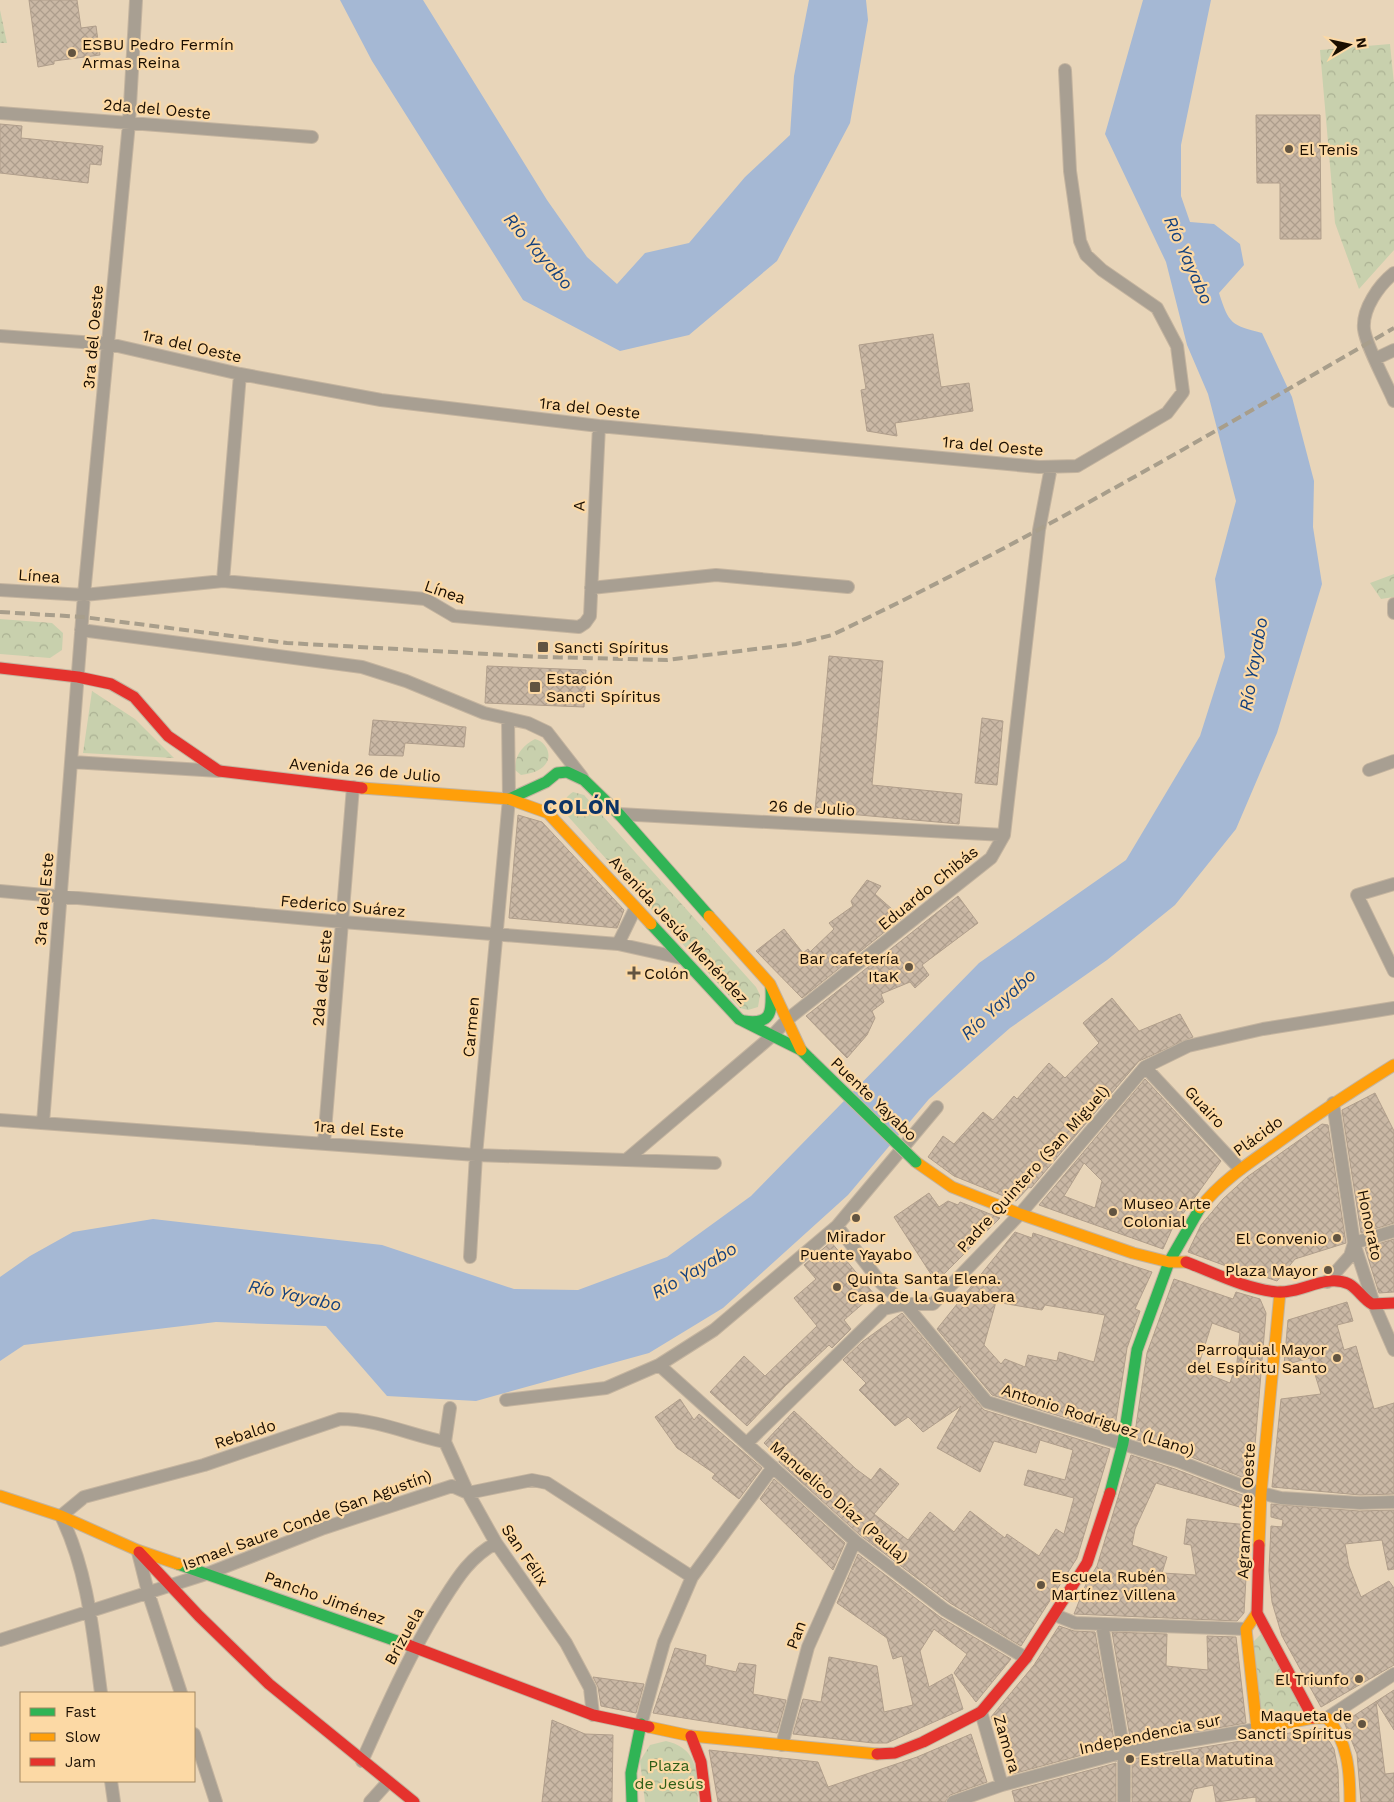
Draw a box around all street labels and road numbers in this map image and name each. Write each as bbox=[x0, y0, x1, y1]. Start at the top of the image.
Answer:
street label: 2da del Oeste bbox=[102, 95, 212, 123]
street label: 3ra del Oeste bbox=[79, 284, 107, 390]
street label: 1ra del Oeste bbox=[141, 325, 243, 367]
street label: 1ra del Oeste bbox=[539, 393, 641, 423]
street label: 1ra del Oeste bbox=[942, 432, 1044, 460]
street label: A bbox=[569, 500, 589, 512]
street label: Línea bbox=[17, 565, 61, 587]
street label: Línea bbox=[422, 576, 468, 608]
street label: Avenida 26 de Julio bbox=[288, 754, 442, 786]
street label: 26 de Julio bbox=[768, 796, 856, 820]
street label: Eduardo Chibás bbox=[874, 842, 982, 934]
street label: 3ra del Este bbox=[30, 852, 58, 946]
street label: Avenida Jesús Menéndez bbox=[605, 852, 753, 1008]
street label: Federico Suárez bbox=[280, 891, 406, 921]
street label: 2da del Este bbox=[308, 929, 336, 1027]
street label: Carmen bbox=[459, 996, 483, 1058]
street label: Puente Yayabo bbox=[827, 1053, 921, 1145]
street label: Padre Quintero (San Miguel) bbox=[953, 1082, 1113, 1256]
street label: Guairo bbox=[1181, 1082, 1229, 1132]
street label: Plácido bbox=[1230, 1112, 1286, 1160]
street label: 1ra del Este bbox=[313, 1116, 405, 1142]
street label: Honorato bbox=[1353, 1188, 1387, 1262]
street label: Antonio Rodriguez (Llano) bbox=[999, 1380, 1197, 1460]
street label: Rebaldo bbox=[212, 1415, 278, 1453]
street label: Manuelico Díaz (Paula) bbox=[766, 1437, 912, 1567]
street label: Agramonte Oeste bbox=[1233, 1443, 1259, 1579]
street label: Ismael Saure Conde (San Agustín) bbox=[180, 1466, 434, 1574]
street label: San Félix bbox=[497, 1521, 553, 1589]
street label: Pancho Jiménez bbox=[262, 1567, 388, 1629]
street label: Brizuela bbox=[380, 1604, 428, 1668]
street label: Pan bbox=[782, 1618, 810, 1652]
street label: Independencia sur bbox=[1077, 1710, 1223, 1758]
street label: Zamora bbox=[990, 1713, 1024, 1775]

